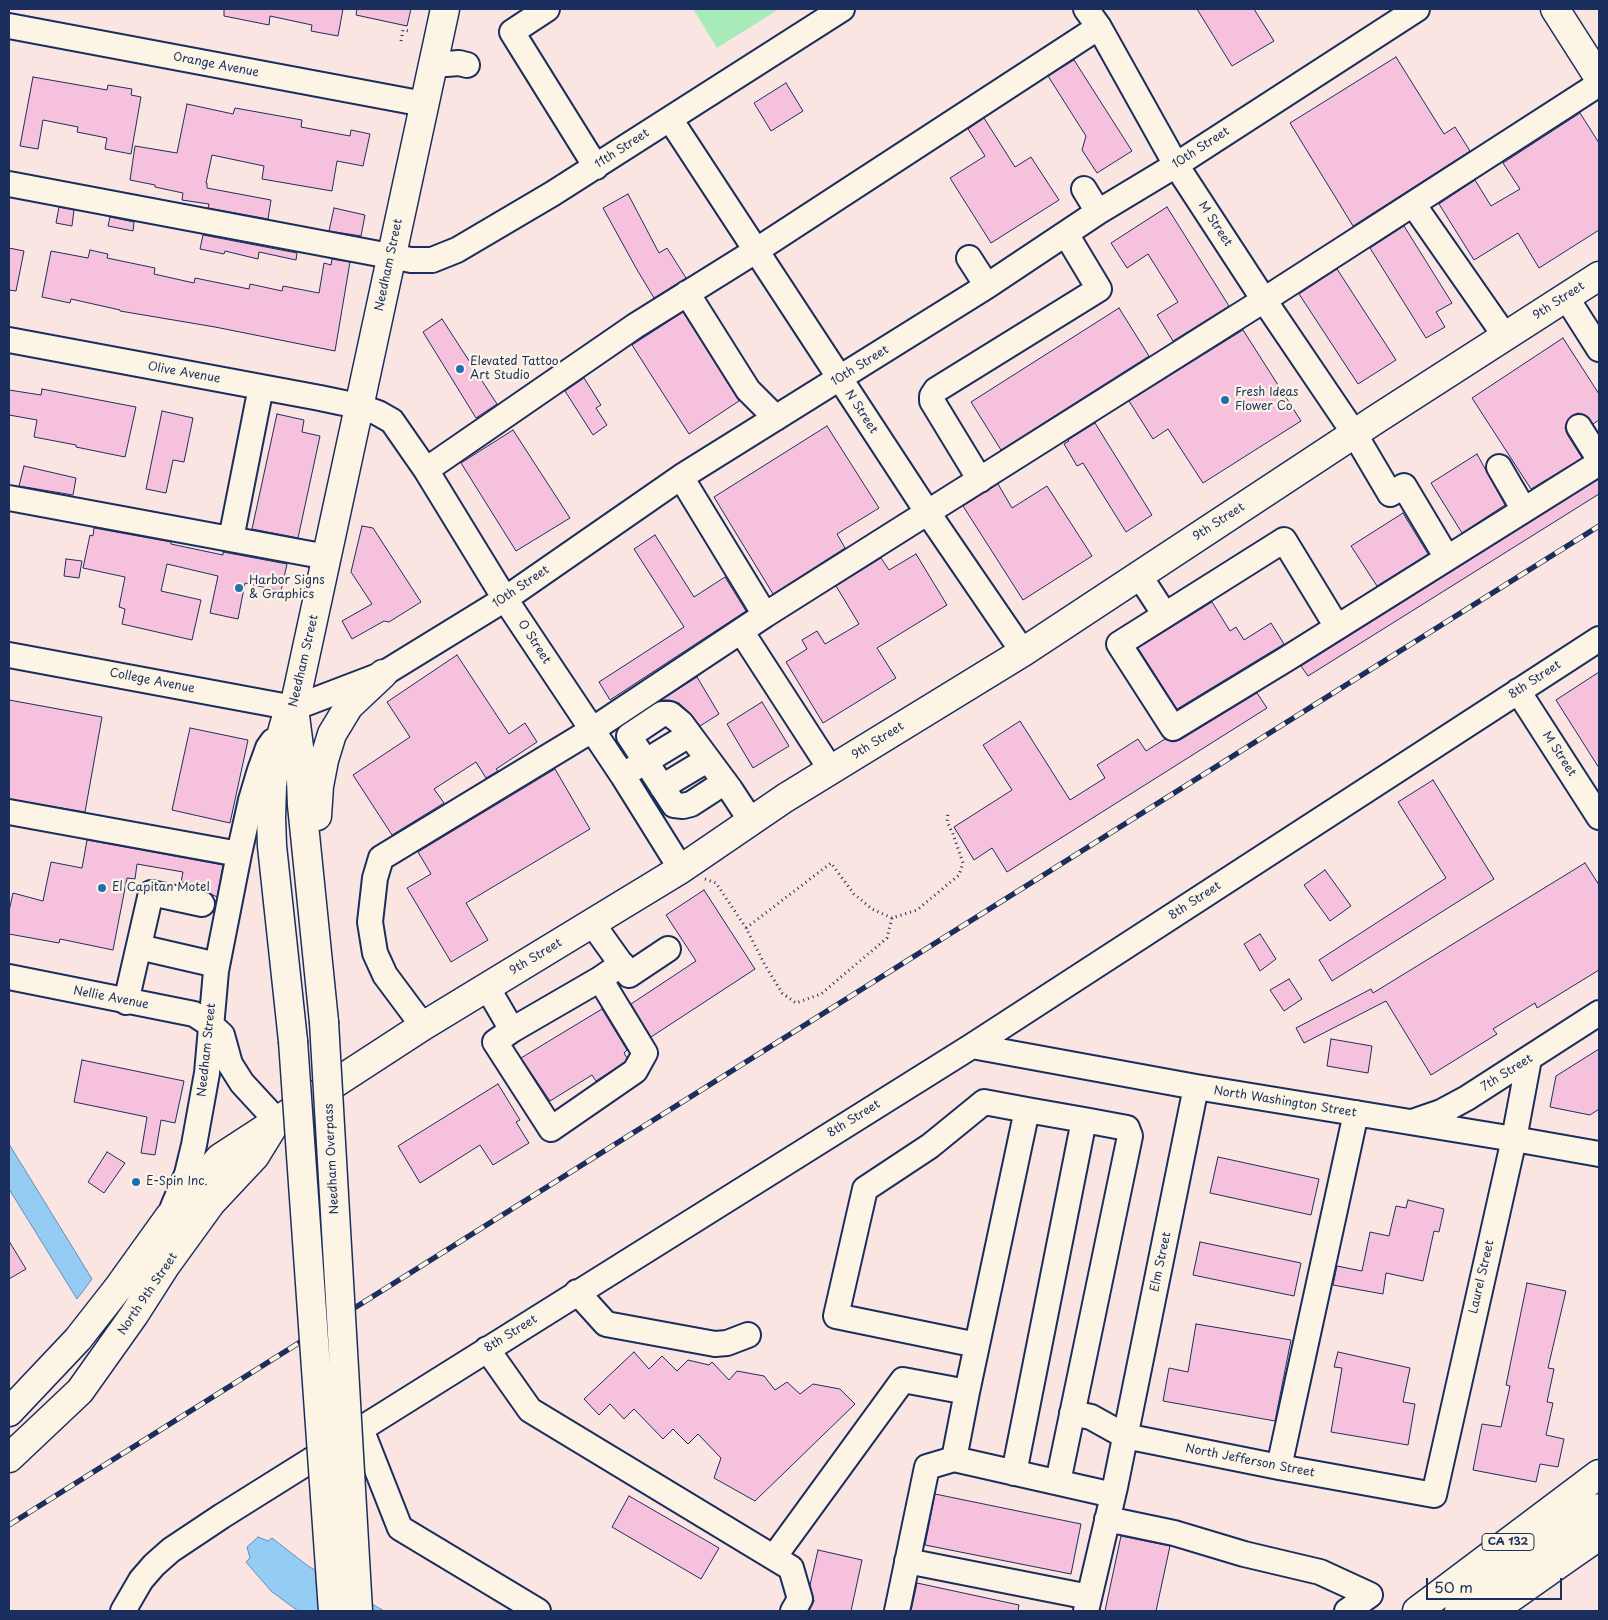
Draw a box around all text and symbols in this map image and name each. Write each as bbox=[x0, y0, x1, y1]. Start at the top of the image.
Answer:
street label: Orange Avenue bbox=[172, 50, 260, 80]
street label: 10th Street bbox=[1170, 124, 1232, 172]
street label: 11th Street bbox=[592, 126, 652, 172]
street label: M Street bbox=[1195, 199, 1235, 249]
street label: Needham Street bbox=[372, 217, 406, 313]
street label: 9th Street bbox=[1531, 279, 1587, 323]
street label: 10th Street bbox=[829, 343, 891, 389]
place label: Elevated Tattoo Art Studio bbox=[470, 355, 559, 383]
street label: Olive Avenue bbox=[146, 360, 222, 386]
marker: Elevated Tattoo Art Studio bbox=[454, 363, 466, 375]
place label: Fresh Ideas Flower Co bbox=[1235, 386, 1298, 414]
street label: N Street bbox=[842, 387, 880, 437]
marker: Fresh Ideas Flower Co bbox=[1219, 394, 1231, 406]
street label: 9th Street bbox=[1191, 500, 1247, 544]
street label: 10th Street bbox=[490, 563, 552, 611]
place label: Harbor Signs & Graphics bbox=[249, 574, 325, 602]
marker: Harbor Signs & Graphics bbox=[233, 582, 245, 594]
street label: Needham Street bbox=[286, 613, 322, 709]
street label: O Street bbox=[515, 617, 553, 667]
street label: 8th Street bbox=[1506, 658, 1564, 702]
street label: College Avenue bbox=[108, 666, 196, 696]
street label: 9th Street bbox=[849, 719, 907, 763]
street label: M Street bbox=[1539, 729, 1579, 779]
street label: 8th Street bbox=[1166, 879, 1224, 923]
place label: El Capitan Motel bbox=[112, 881, 210, 895]
marker: El Capitan Motel bbox=[96, 882, 108, 894]
street label: 9th Street bbox=[507, 936, 565, 978]
street label: Nellie Avenue bbox=[72, 984, 150, 1012]
street label: Needham Street bbox=[195, 1002, 219, 1098]
street label: 7th Street bbox=[1478, 1051, 1536, 1095]
street label: North Washington Street bbox=[1213, 1084, 1357, 1120]
street label: 8th Street bbox=[825, 1097, 883, 1141]
street label: Needham Overpass bbox=[322, 1103, 342, 1215]
place label: E-Spin Inc. bbox=[146, 1175, 208, 1189]
marker: E-Spin Inc. bbox=[130, 1176, 142, 1188]
street label: Elm Street bbox=[1148, 1231, 1174, 1293]
street label: Laurel Street bbox=[1467, 1239, 1497, 1315]
street label: North 9th Street bbox=[115, 1250, 181, 1338]
street label: 8th Street bbox=[482, 1312, 540, 1356]
street label: North Jefferson Street bbox=[1184, 1441, 1316, 1481]
road number: CA 132 bbox=[1482, 1534, 1534, 1550]
scale bar bbox=[1428, 1568, 1564, 1600]
text: 50 m bbox=[1434, 1575, 1473, 1598]

